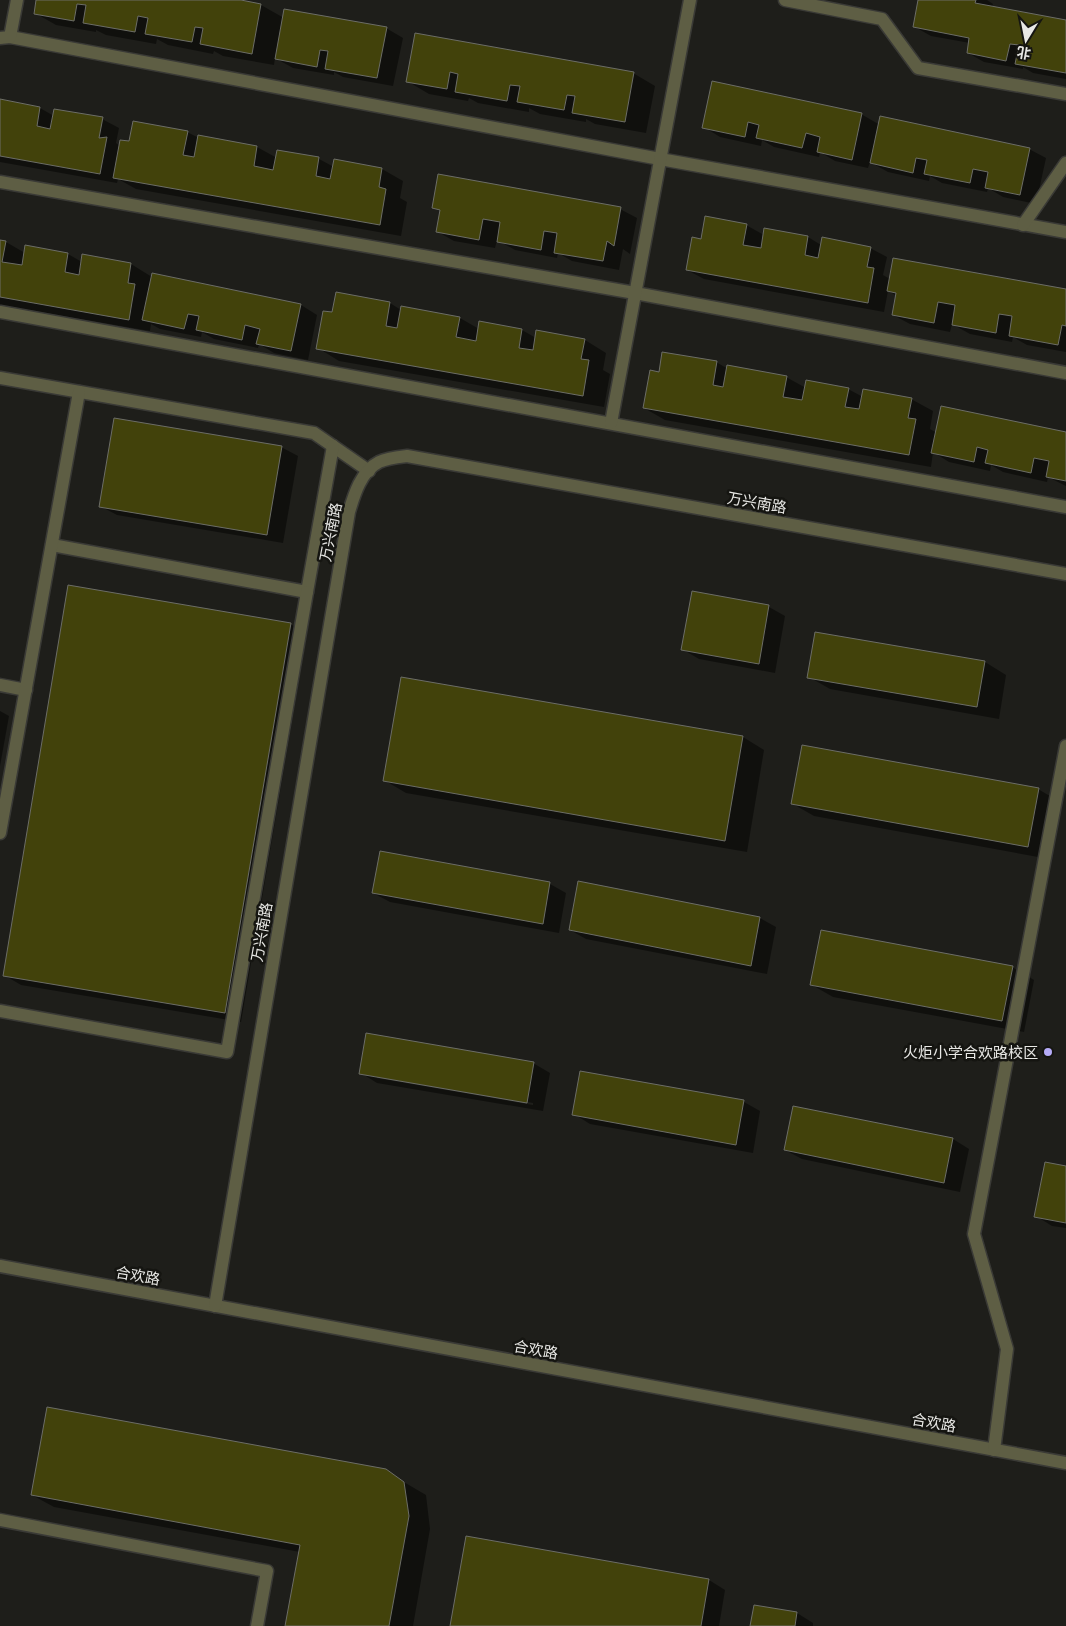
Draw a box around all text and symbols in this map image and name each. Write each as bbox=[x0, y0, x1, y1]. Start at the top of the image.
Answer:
north arrow bbox=[1001, 15, 1051, 65]
text: 北 bbox=[1015, 43, 1032, 64]
street label: 万兴南路 bbox=[726, 487, 788, 517]
street label: 万兴南路 bbox=[314, 501, 346, 563]
street label: 万兴南路 bbox=[246, 901, 276, 963]
place label: 火炬小学合欢路校区 bbox=[903, 1042, 1038, 1062]
marker: 火炬小学合欢路校区 bbox=[1042, 1046, 1054, 1058]
street label: 合欢路 bbox=[114, 1261, 162, 1289]
street label: 合欢路 bbox=[512, 1335, 560, 1363]
street label: 合欢路 bbox=[910, 1408, 958, 1436]

